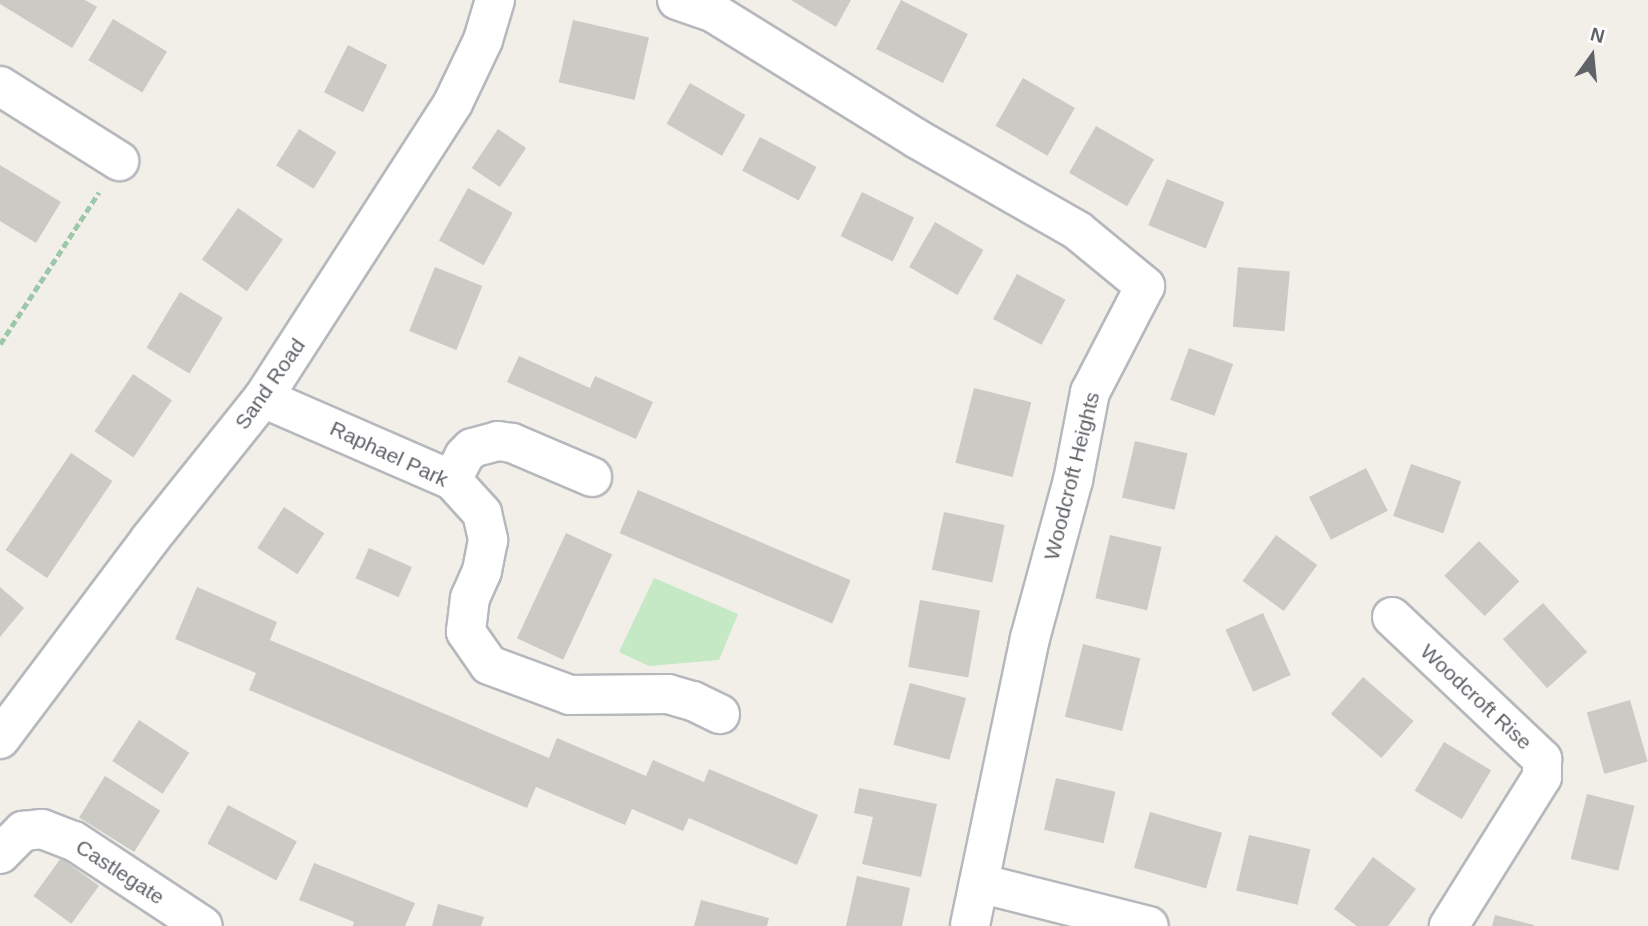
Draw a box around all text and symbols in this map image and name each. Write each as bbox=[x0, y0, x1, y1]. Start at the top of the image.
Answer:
north arrow bbox=[1557, 21, 1627, 91]
text: N bbox=[1588, 23, 1607, 47]
street label: Sand Road bbox=[230, 334, 310, 434]
street label: Woodcroft Heights bbox=[1039, 389, 1105, 563]
street label: Raphael Park bbox=[326, 416, 452, 492]
street label: Woodcroft Rise bbox=[1415, 639, 1537, 755]
street label: Castlegate bbox=[71, 834, 169, 910]

